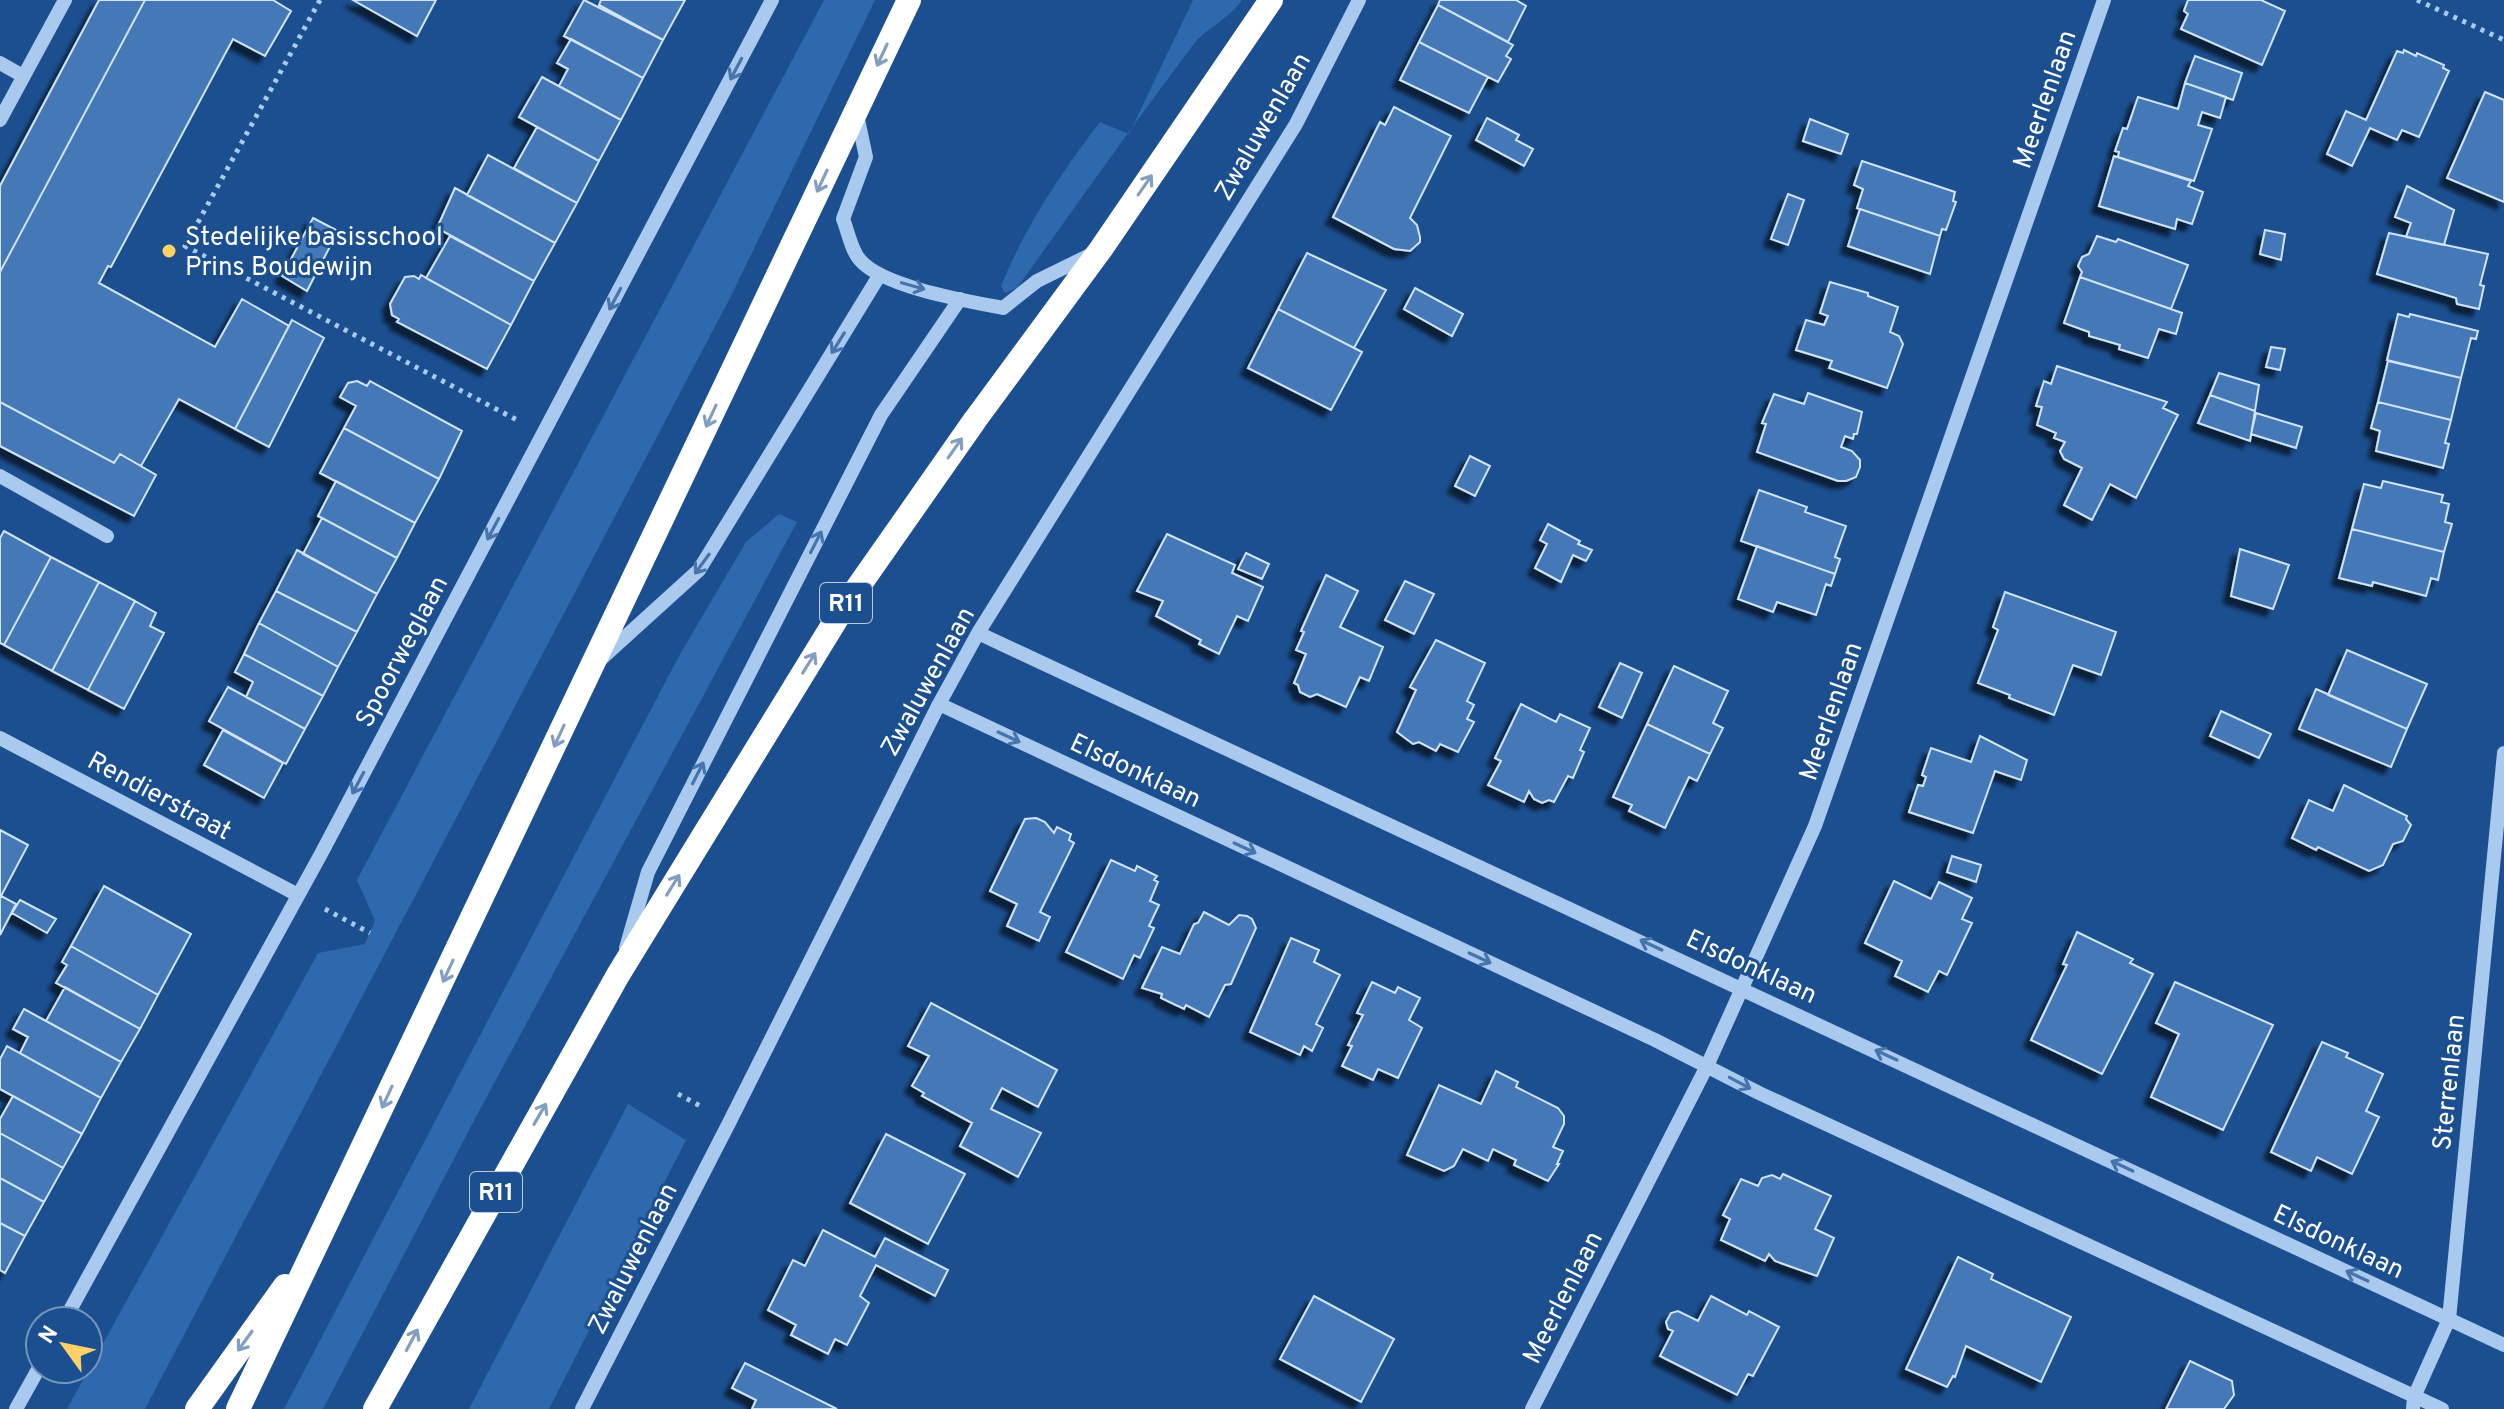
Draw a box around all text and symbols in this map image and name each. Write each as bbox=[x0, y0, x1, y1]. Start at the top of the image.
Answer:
street label: Meerlenlaan bbox=[2007, 26, 2086, 174]
one-way arrow bbox=[874, 43, 889, 67]
street label: Zwaluwenlaan bbox=[1209, 47, 1320, 207]
one-way arrow bbox=[728, 57, 744, 80]
one-way arrow bbox=[814, 169, 829, 193]
one-way arrow bbox=[1137, 174, 1153, 197]
place label: Stedelijke basisschool Prins Boudewijn bbox=[185, 222, 443, 285]
marker: Stedelijke basisschool Prins Boudewijn bbox=[160, 242, 178, 260]
one-way arrow bbox=[899, 279, 925, 294]
one-way arrow bbox=[606, 287, 622, 310]
one-way arrow bbox=[830, 331, 846, 354]
one-way arrow bbox=[703, 404, 718, 428]
one-way arrow bbox=[946, 438, 963, 459]
one-way arrow bbox=[484, 516, 500, 540]
one-way arrow bbox=[809, 530, 825, 554]
one-way arrow bbox=[693, 553, 710, 574]
street label: Spoorweglaan bbox=[349, 571, 457, 734]
road number: R11 bbox=[820, 583, 872, 623]
street label: Zwaluwenlaan bbox=[875, 602, 984, 763]
street label: Meerlenlaan bbox=[1793, 638, 1872, 786]
one-way arrow bbox=[802, 652, 818, 675]
one-way arrow bbox=[551, 724, 566, 748]
street label: Elsdonklaan bbox=[1064, 728, 1206, 817]
one-way arrow bbox=[997, 730, 1021, 745]
street label: Rendierstraat bbox=[81, 745, 237, 849]
one-way arrow bbox=[691, 762, 706, 786]
one-way arrow bbox=[350, 771, 366, 795]
one-way arrow bbox=[1232, 841, 1256, 856]
one-way arrow bbox=[666, 874, 682, 897]
street label: Elsdonklaan bbox=[1680, 924, 1822, 1013]
one-way arrow bbox=[1639, 937, 1663, 952]
one-way arrow bbox=[1468, 951, 1492, 966]
one-way arrow bbox=[440, 958, 455, 982]
street label: Sterrenlaan bbox=[2427, 1013, 2474, 1152]
one-way arrow bbox=[1875, 1047, 1899, 1062]
one-way arrow bbox=[1727, 1075, 1751, 1091]
one-way arrow bbox=[379, 1085, 394, 1109]
one-way arrow bbox=[532, 1103, 548, 1126]
one-way arrow bbox=[2110, 1158, 2134, 1173]
road number: R11 bbox=[470, 1172, 522, 1212]
street label: Zwaluwenlaan bbox=[582, 1178, 686, 1340]
street label: Elsdonklaan bbox=[2267, 1199, 2409, 1288]
street label: Meerlenlaan bbox=[1517, 1226, 1612, 1370]
one-way arrow bbox=[2346, 1268, 2370, 1283]
north arrow bbox=[24, 1305, 104, 1385]
text: N bbox=[34, 1321, 65, 1349]
one-way arrow bbox=[405, 1329, 420, 1353]
one-way arrow bbox=[237, 1330, 254, 1352]

